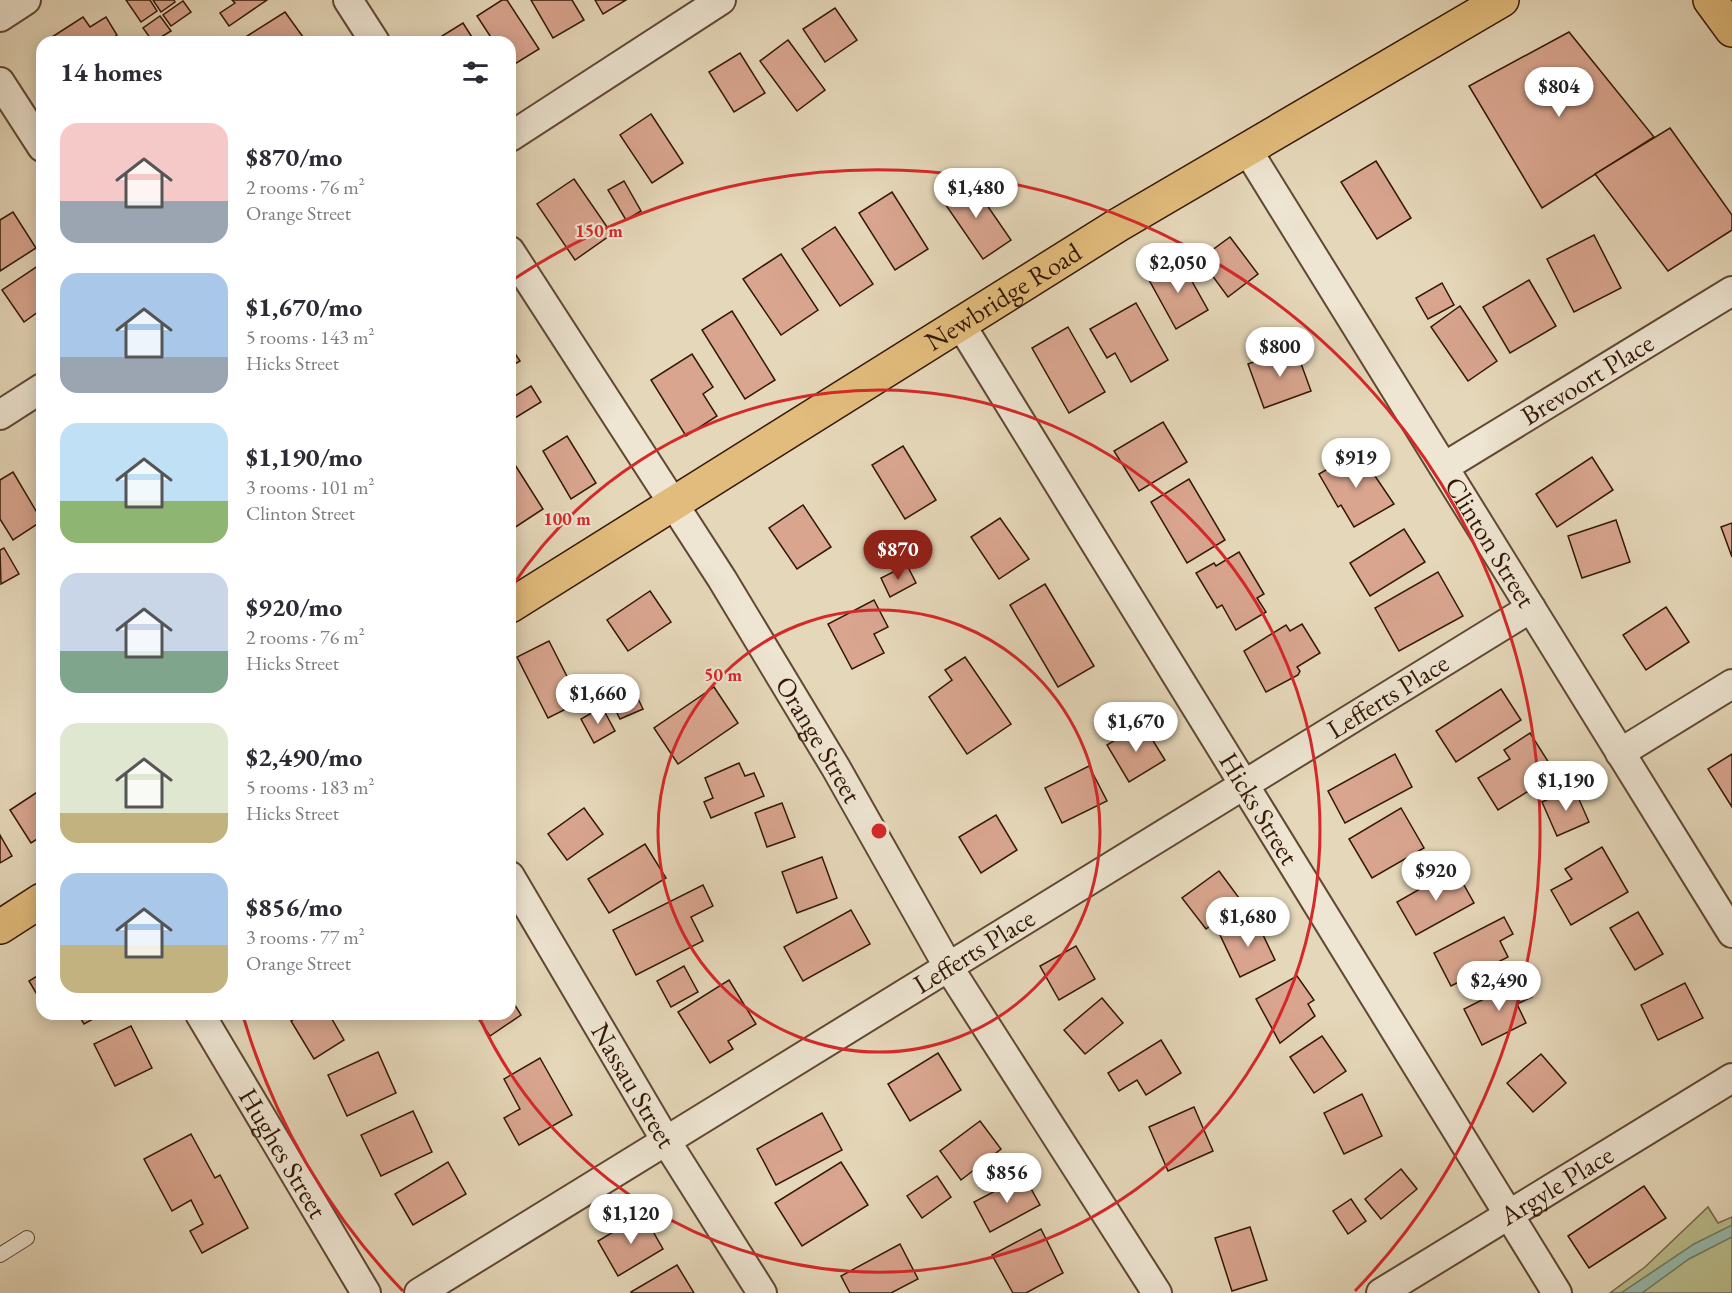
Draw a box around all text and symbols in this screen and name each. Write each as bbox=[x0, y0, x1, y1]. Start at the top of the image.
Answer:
text: 14 homes bbox=[60, 55, 162, 89]
icon: filters bbox=[459, 56, 492, 89]
pin: $804 bbox=[1523, 67, 1595, 118]
text: $804 bbox=[1539, 73, 1579, 99]
text: $870/mo bbox=[246, 140, 342, 174]
icon: home bbox=[108, 147, 180, 219]
pin: $1,480 bbox=[927, 168, 1025, 219]
text: 2 rooms · 76 m² bbox=[246, 174, 365, 200]
text: $1,480 bbox=[948, 174, 1004, 200]
text: Orange Street bbox=[246, 200, 351, 226]
text: 150 m bbox=[575, 219, 623, 242]
street label: Newbridge Road bbox=[918, 234, 1088, 359]
pin: $2,050 bbox=[1129, 243, 1227, 294]
text: $2,050 bbox=[1150, 249, 1206, 275]
text: $1,670/mo bbox=[246, 290, 362, 324]
icon: home bbox=[108, 297, 180, 369]
text: 5 rooms · 143 m² bbox=[246, 324, 374, 350]
street label: Brevoort Place bbox=[1514, 325, 1660, 433]
pin: $800 bbox=[1244, 327, 1316, 378]
text: $800 bbox=[1260, 333, 1300, 359]
text: Hicks Street bbox=[246, 350, 339, 376]
pin: $919 bbox=[1320, 438, 1392, 489]
text: $1,190/mo bbox=[246, 440, 362, 474]
text: $919 bbox=[1336, 444, 1376, 470]
icon: home bbox=[108, 447, 180, 519]
street label: Clinton Street bbox=[1437, 470, 1544, 614]
text: 3 rooms · 101 m² bbox=[246, 474, 374, 500]
text: Clinton Street bbox=[246, 500, 355, 526]
text: 100 m bbox=[543, 507, 591, 530]
pin: $870 bbox=[862, 530, 934, 581]
text: $870 bbox=[878, 536, 918, 562]
text: $920/mo bbox=[246, 590, 342, 624]
icon: home bbox=[108, 597, 180, 669]
text: 2 rooms · 76 m² bbox=[246, 624, 365, 650]
street label: Lefferts Place bbox=[1320, 645, 1455, 746]
text: Hicks Street bbox=[246, 650, 339, 676]
text: 50 m bbox=[704, 663, 742, 686]
street label: Orange Street bbox=[768, 670, 870, 810]
pin: $1,660 bbox=[549, 674, 647, 725]
text: $1,660 bbox=[570, 680, 626, 706]
pin: $1,670 bbox=[1087, 702, 1185, 753]
text: $1,670 bbox=[1108, 708, 1164, 734]
text: $2,490/mo bbox=[246, 740, 362, 774]
street label: Hicks Street bbox=[1211, 746, 1307, 872]
icon: home bbox=[108, 747, 180, 819]
pin: $1,190 bbox=[1517, 761, 1615, 812]
text: $1,190 bbox=[1538, 767, 1594, 793]
text: 5 rooms · 183 m² bbox=[246, 774, 374, 800]
text: Hicks Street bbox=[246, 800, 339, 826]
centre of rings bbox=[869, 821, 889, 841]
pin: $920 bbox=[1400, 851, 1472, 902]
text: $920 bbox=[1416, 857, 1456, 883]
text: $856/mo bbox=[246, 890, 342, 924]
icon: home bbox=[108, 897, 180, 969]
pin: $1,680 bbox=[1199, 897, 1297, 948]
street label: Lefferts Place bbox=[907, 900, 1041, 1001]
text: $1,680 bbox=[1220, 903, 1276, 929]
text: 3 rooms · 77 m² bbox=[246, 924, 365, 950]
text: Orange Street bbox=[246, 950, 351, 976]
pin: $2,490 bbox=[1450, 961, 1548, 1012]
text: $2,490 bbox=[1471, 967, 1527, 993]
street label: Nassau Street bbox=[583, 1016, 684, 1155]
street label: Hughes Street bbox=[231, 1081, 336, 1225]
street label: Argyle Place bbox=[1492, 1137, 1620, 1234]
pin: $856 bbox=[971, 1153, 1043, 1204]
text: $856 bbox=[987, 1159, 1027, 1185]
pin: $1,120 bbox=[582, 1194, 680, 1245]
text: $1,120 bbox=[603, 1200, 659, 1226]

